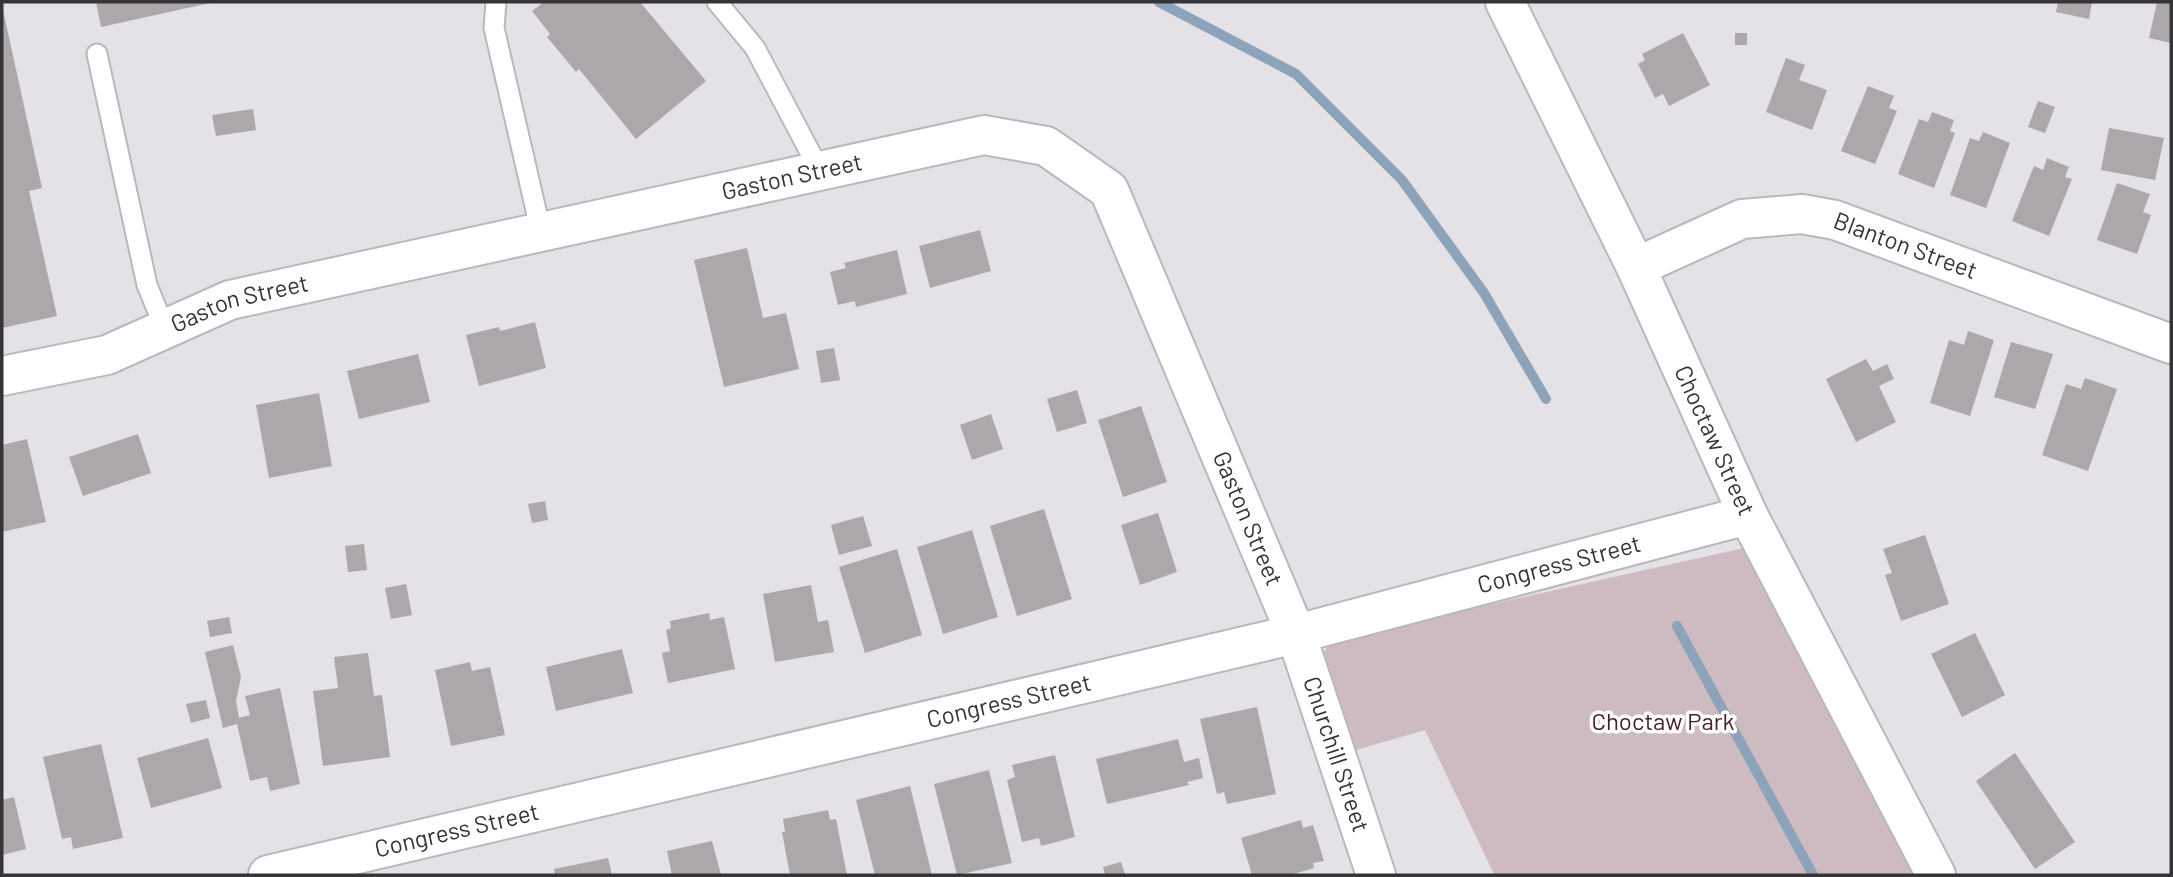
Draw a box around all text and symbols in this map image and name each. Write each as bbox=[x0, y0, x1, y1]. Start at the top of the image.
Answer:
street label: Gaston Street bbox=[719, 146, 865, 205]
street label: Blanton Street bbox=[1830, 205, 1981, 284]
street label: Gaston Street bbox=[166, 267, 311, 338]
street label: Choctaw Street bbox=[1669, 360, 1762, 519]
street label: Gaston Street bbox=[1208, 446, 1290, 590]
street label: Congress Street bbox=[1474, 528, 1644, 599]
street label: Congress Street bbox=[924, 667, 1094, 733]
street label: Churchill Street bbox=[1298, 672, 1377, 835]
park label: Choctaw Park bbox=[1591, 706, 1735, 735]
street label: Congress Street bbox=[372, 796, 542, 863]

